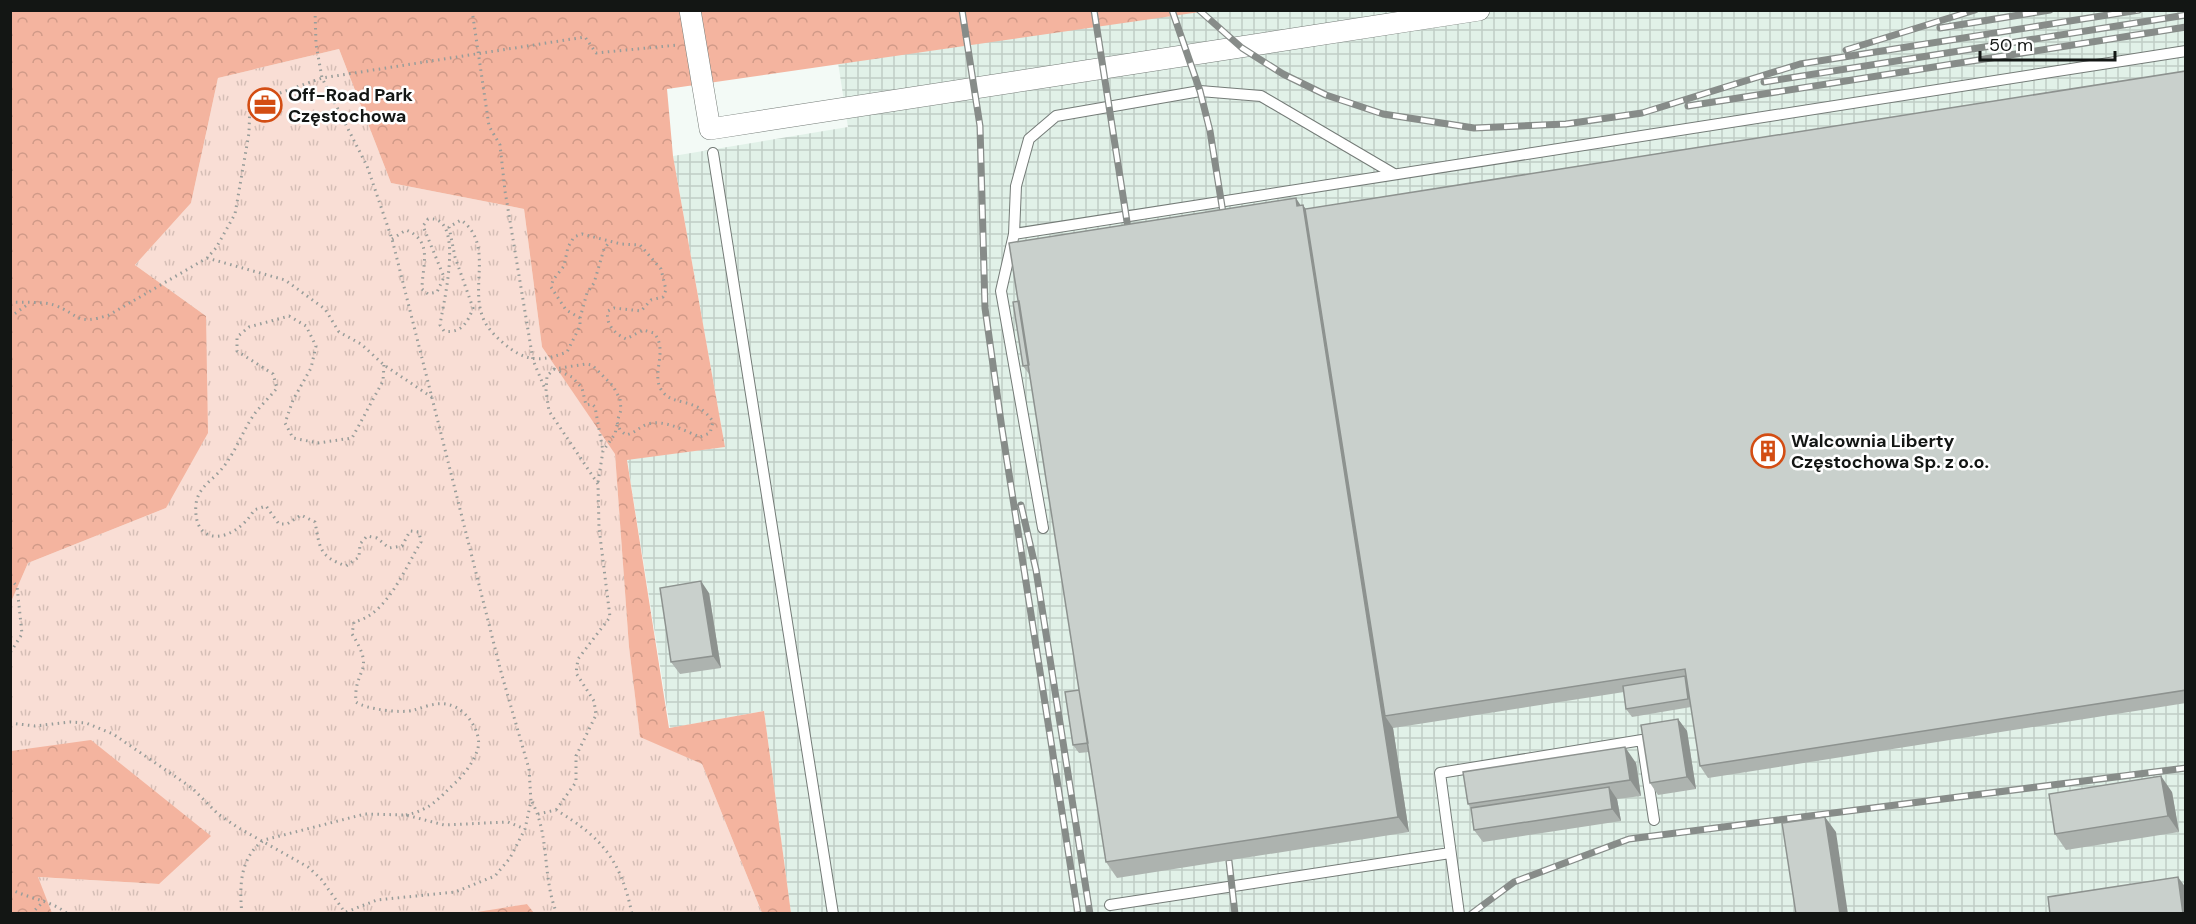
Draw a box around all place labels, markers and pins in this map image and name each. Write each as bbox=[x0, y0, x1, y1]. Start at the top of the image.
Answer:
place label: Off-Road Park Częstochowa bbox=[288, 83, 414, 128]
office icon: Off-Road Park Częstochowa bbox=[247, 87, 283, 123]
place label: Walcownia Liberty Częstochowa Sp. z o.o. bbox=[1791, 429, 1989, 474]
building icon: Walcownia Liberty Częstochowa Sp. z o.o. bbox=[1750, 433, 1786, 469]

